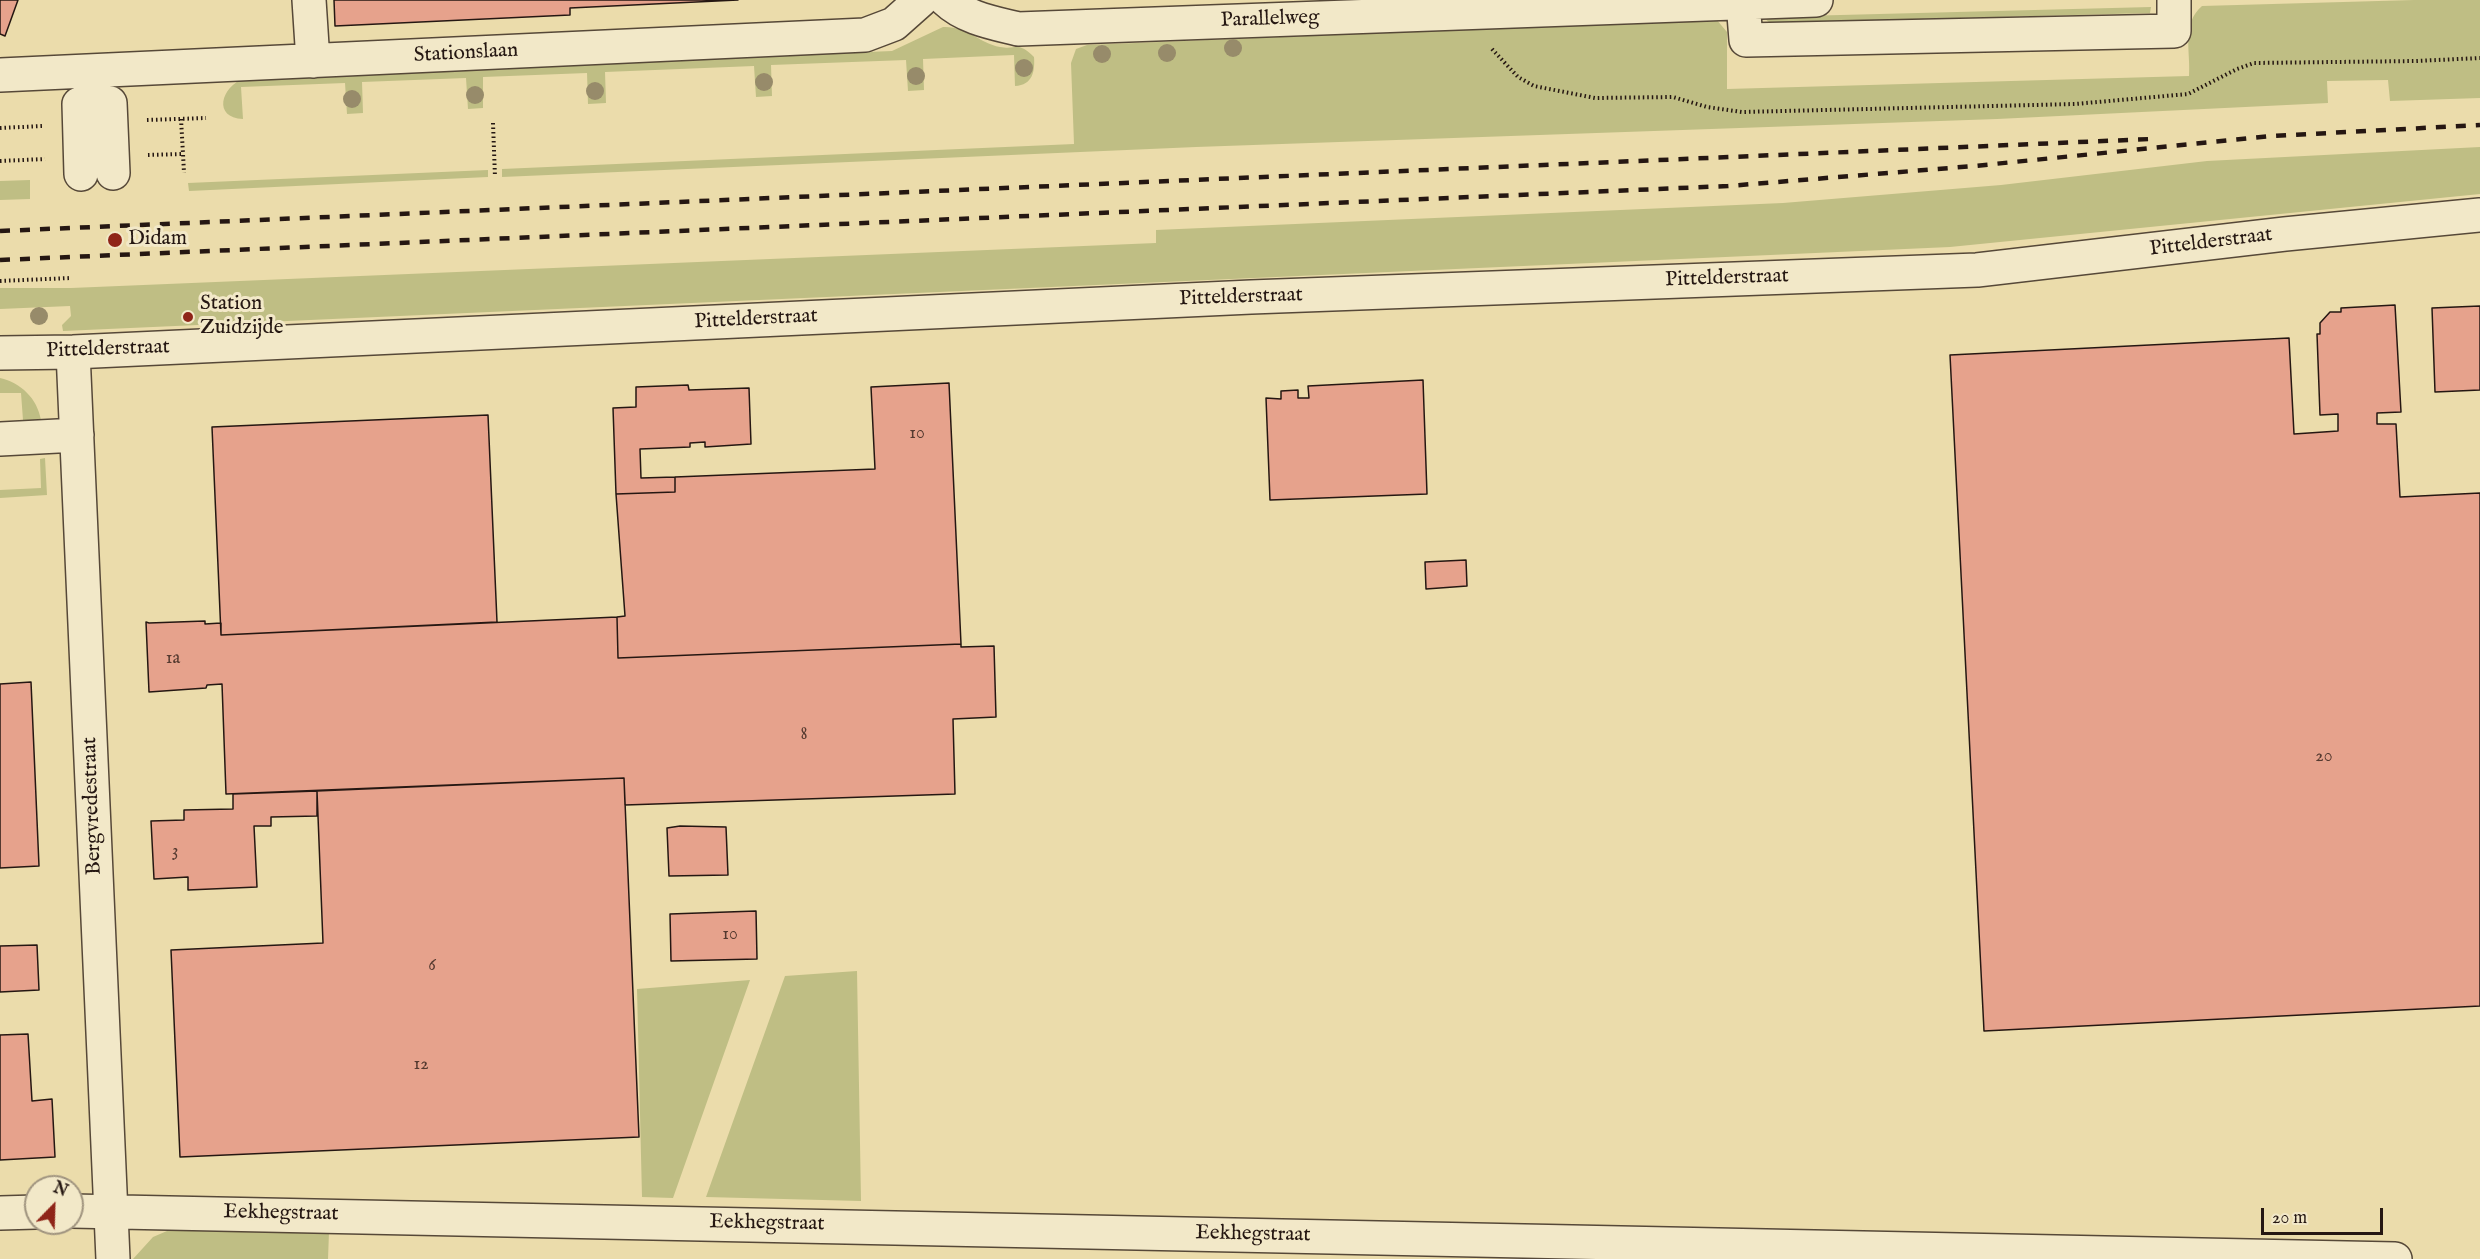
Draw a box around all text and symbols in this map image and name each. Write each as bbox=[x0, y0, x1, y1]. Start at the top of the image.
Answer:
street label: Parallelweg bbox=[1220, 6, 1320, 34]
street label: Stationslaan bbox=[413, 39, 519, 69]
street label: Pittelderstraat bbox=[2148, 223, 2274, 263]
place label: Didam bbox=[128, 227, 187, 253]
marker: Didam bbox=[106, 231, 124, 249]
street label: Pittelderstraat bbox=[1665, 264, 1789, 294]
street label: Pittelderstraat bbox=[1179, 283, 1303, 313]
place label: Station Zuidzijde bbox=[200, 292, 283, 342]
street label: Pittelderstraat bbox=[694, 304, 818, 336]
marker: Station Zuidzijde bbox=[181, 310, 195, 324]
street label: Pittelderstraat bbox=[46, 335, 170, 365]
house number: 10 bbox=[909, 423, 925, 445]
house number: 1a bbox=[166, 648, 180, 670]
house number: 8 bbox=[800, 724, 808, 746]
street label: Bergvredestraat bbox=[78, 737, 108, 875]
house number: 20 bbox=[2315, 746, 2333, 768]
house number: 3 bbox=[172, 841, 178, 863]
house number: 10 bbox=[722, 924, 738, 946]
house number: 6 bbox=[428, 955, 436, 977]
house number: 12 bbox=[413, 1054, 429, 1076]
north arrow bbox=[24, 1175, 84, 1235]
text: N bbox=[50, 1178, 71, 1202]
scale bar bbox=[2264, 1196, 2386, 1234]
street label: Eekhegstraat bbox=[223, 1200, 339, 1228]
text: 20 m bbox=[2272, 1207, 2307, 1230]
street label: Eekhegstraat bbox=[709, 1210, 825, 1238]
street label: Eekhegstraat bbox=[1195, 1221, 1311, 1249]

